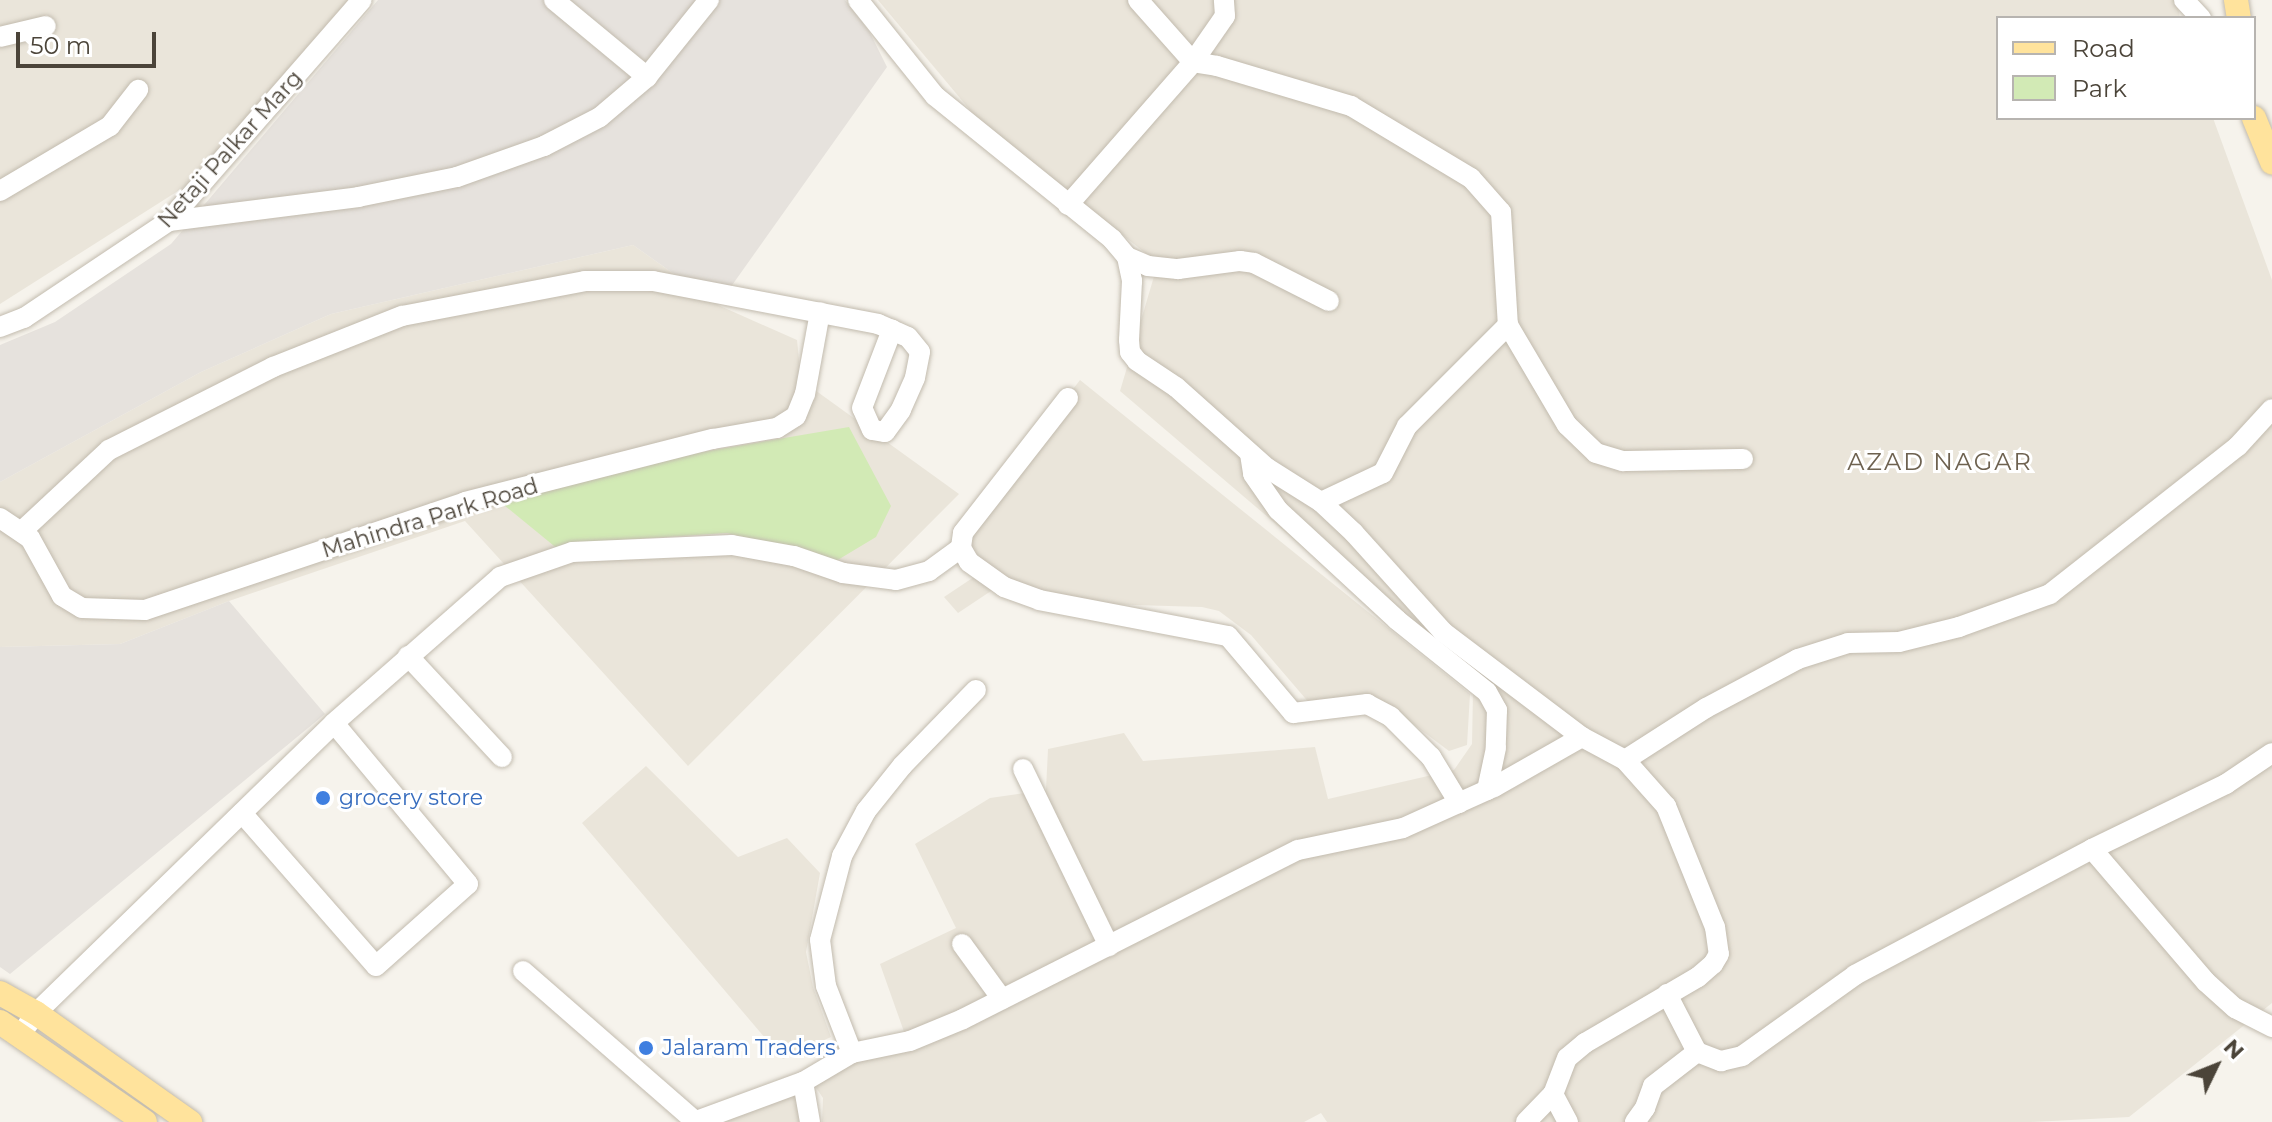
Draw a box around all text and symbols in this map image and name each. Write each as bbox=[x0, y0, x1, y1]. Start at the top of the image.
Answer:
scale bar bbox=[20, 16, 160, 66]
legend bbox=[1996, 16, 2256, 120]
text: 50 m bbox=[30, 31, 91, 60]
text: Road bbox=[2072, 34, 2135, 63]
street label: Netaji Palkar Marg bbox=[152, 65, 308, 233]
text: Park bbox=[2072, 74, 2127, 103]
district label: AZAD NAGAR bbox=[1847, 448, 2033, 476]
street label: Mahindra Park Road bbox=[319, 473, 541, 563]
place label: grocery store bbox=[339, 785, 483, 811]
marker: grocery store bbox=[314, 789, 332, 807]
north arrow bbox=[2176, 1026, 2256, 1106]
text: N bbox=[2218, 1034, 2250, 1065]
place label: Jalaram Traders bbox=[662, 1035, 836, 1061]
marker: Jalaram Traders bbox=[637, 1039, 655, 1057]

